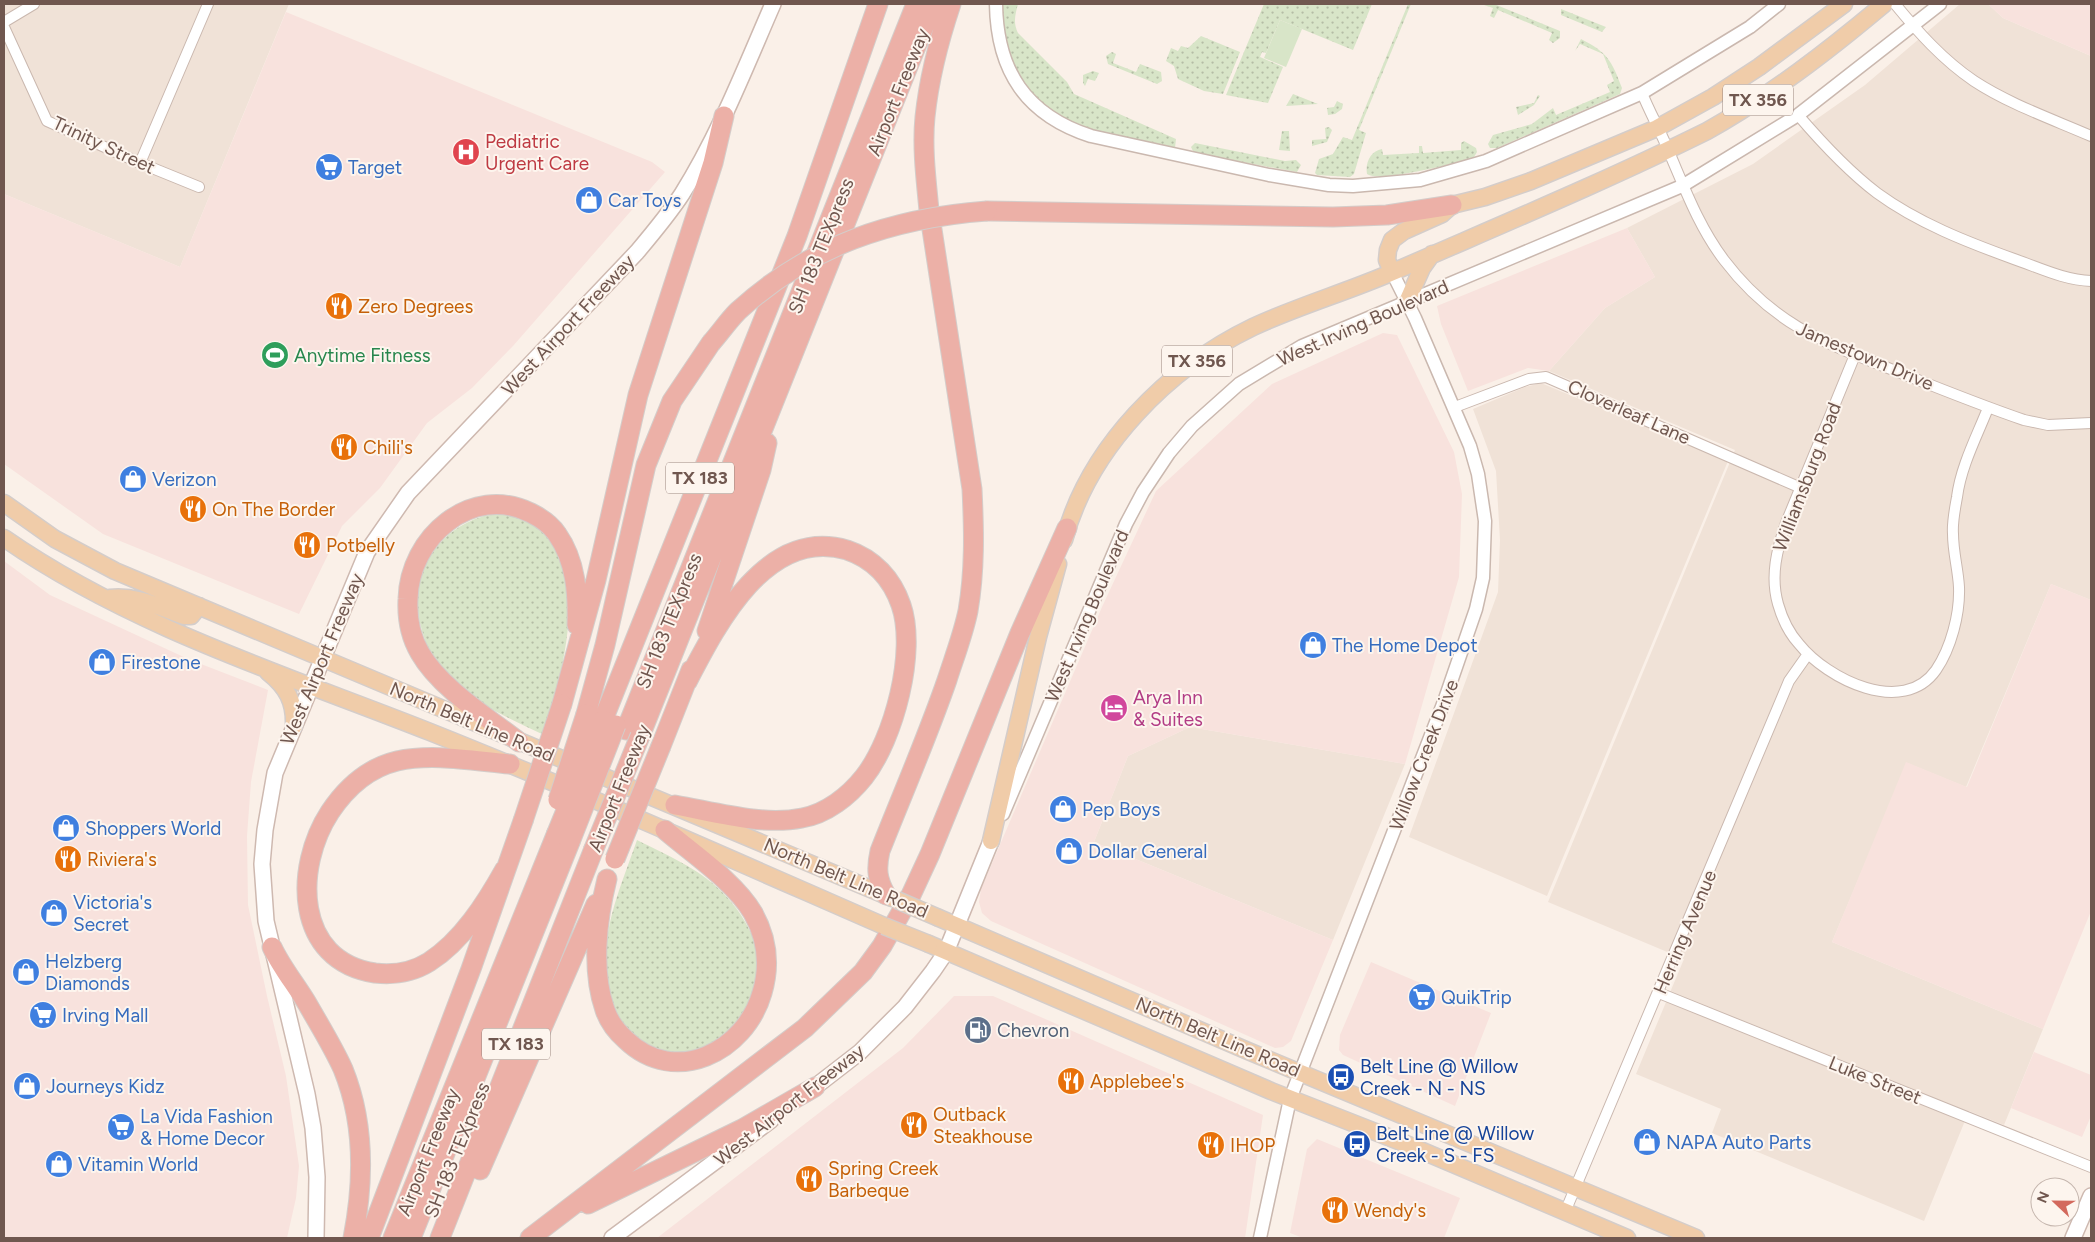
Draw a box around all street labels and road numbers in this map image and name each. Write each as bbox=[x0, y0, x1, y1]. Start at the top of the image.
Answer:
street label: Airport Freeway bbox=[862, 25, 934, 159]
road number: TX 356 bbox=[1723, 84, 1793, 116]
street label: Trinity Street bbox=[49, 111, 159, 179]
street label: SH 183 TEXpress bbox=[783, 175, 859, 317]
street label: West Airport Freeway bbox=[497, 250, 639, 400]
street label: West Irving Boulevard bbox=[1274, 275, 1452, 371]
street label: Jamestown Drive bbox=[1793, 317, 1937, 395]
road number: TX 356 bbox=[1162, 346, 1232, 376]
street label: Cloverleaf Lane bbox=[1564, 375, 1694, 449]
street label: Williamsburg Road bbox=[1768, 399, 1846, 555]
road number: TX 183 bbox=[666, 462, 734, 493]
street label: West Irving Boulevard bbox=[1040, 526, 1134, 706]
street label: SH 183 TEXpress bbox=[631, 550, 707, 692]
street label: West Airport Freeway bbox=[275, 570, 369, 748]
street label: Willow Creek Drive bbox=[1385, 676, 1463, 834]
street label: North Belt Line Road bbox=[386, 677, 558, 767]
street label: Airport Freeway bbox=[583, 721, 655, 855]
street label: North Belt Line Road bbox=[760, 833, 932, 923]
street label: Herring Avenue bbox=[1649, 866, 1721, 998]
street label: North Belt Line Road bbox=[1132, 992, 1304, 1082]
road number: TX 183 bbox=[482, 1028, 550, 1060]
street label: West Airport Freeway bbox=[709, 1039, 869, 1171]
street label: Luke Street bbox=[1825, 1051, 1925, 1109]
street label: SH 183 TEXpress bbox=[419, 1079, 495, 1221]
street label: Airport Freeway bbox=[392, 1085, 464, 1219]

